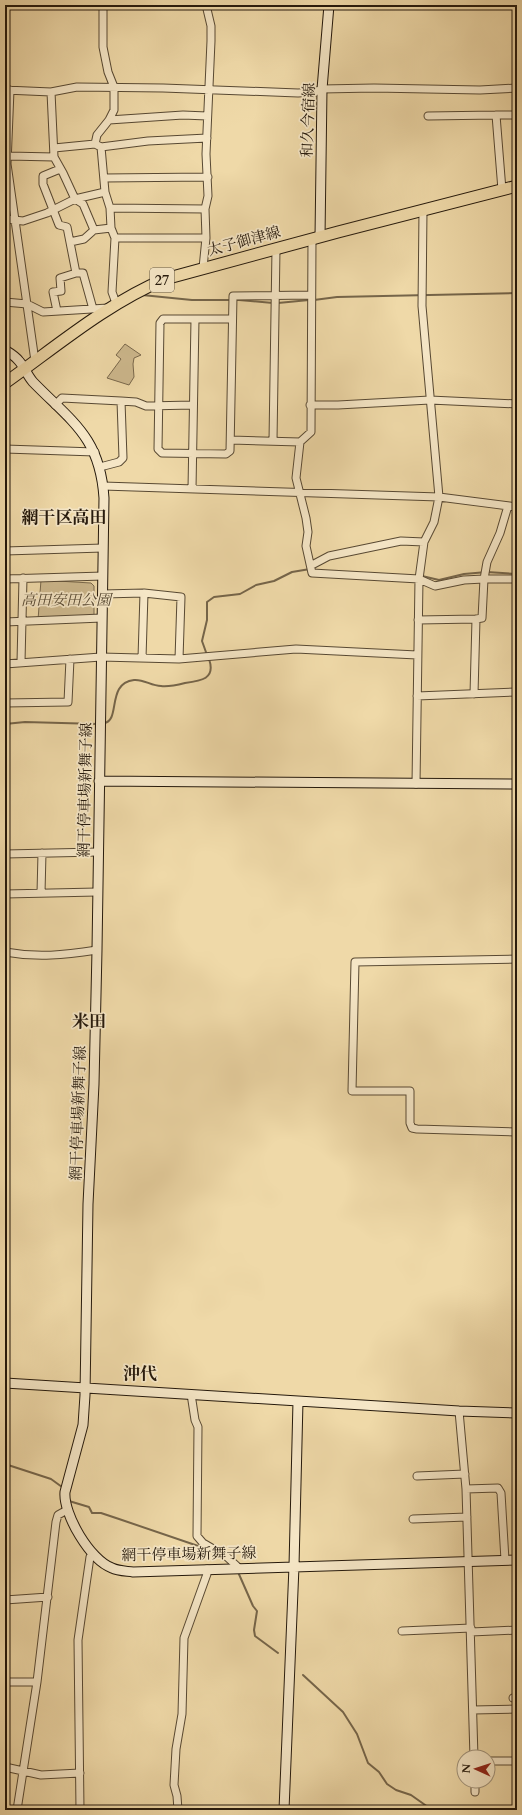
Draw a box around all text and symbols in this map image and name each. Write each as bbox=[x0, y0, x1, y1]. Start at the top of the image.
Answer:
street label: 和久今宿線 bbox=[297, 82, 319, 158]
street label: 太子御津線 bbox=[205, 222, 283, 260]
road number: 27 bbox=[150, 268, 174, 292]
district label: 網干区高田 bbox=[22, 506, 107, 529]
park label: 高田安田公園 bbox=[21, 590, 114, 610]
street label: 網干停車場新舞子線 bbox=[74, 722, 96, 858]
district label: 米田 bbox=[72, 1010, 106, 1033]
street label: 網干停車場新舞子線 bbox=[66, 1045, 90, 1181]
district label: 沖代 bbox=[123, 1362, 157, 1385]
street label: 網干停車場新舞子線 bbox=[121, 1543, 257, 1565]
north arrow bbox=[456, 1749, 496, 1789]
text: N bbox=[459, 1763, 474, 1774]

